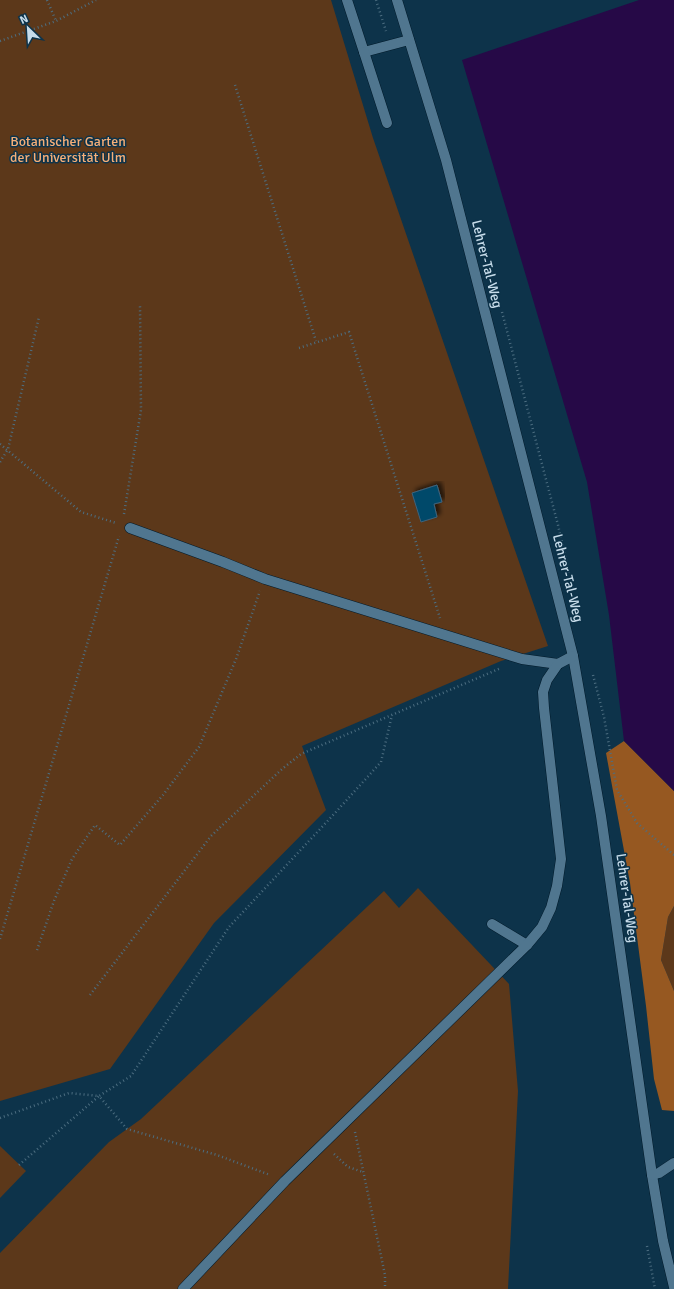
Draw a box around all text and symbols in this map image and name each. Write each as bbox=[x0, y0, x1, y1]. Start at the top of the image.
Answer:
north arrow bbox=[8, 8, 48, 48]
text: N bbox=[18, 12, 30, 27]
park label: Botanischer Garten der Universität Ulm bbox=[10, 133, 126, 166]
street label: Lehrer-Tal-Weg bbox=[468, 218, 506, 310]
street label: Lehrer-Tal-Weg bbox=[549, 532, 587, 624]
street label: Lehrer-Tal-Weg bbox=[612, 852, 642, 944]

